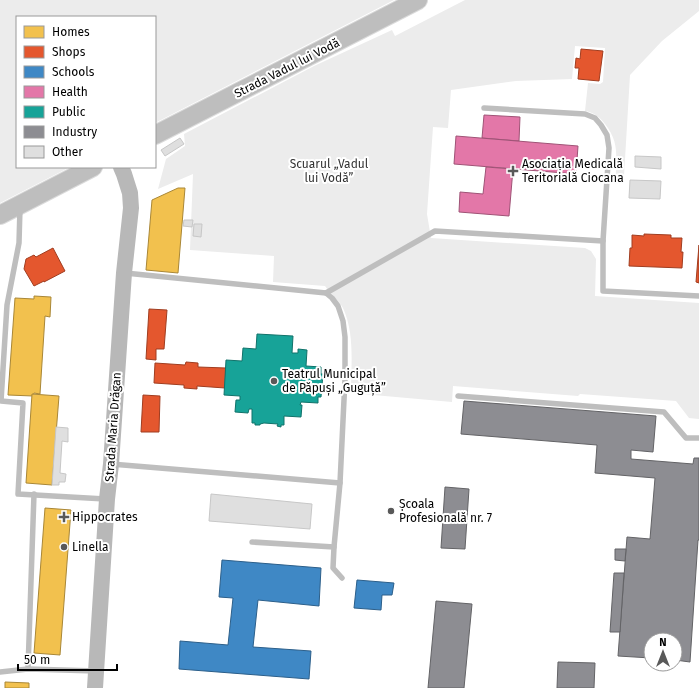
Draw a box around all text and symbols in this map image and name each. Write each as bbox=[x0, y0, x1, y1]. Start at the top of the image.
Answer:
legend bbox=[16, 16, 156, 168]
text: Homes bbox=[52, 25, 90, 39]
street label: Strada Vadul lui Vodă bbox=[232, 35, 342, 101]
text: Shops bbox=[52, 45, 86, 59]
text: Schools bbox=[52, 65, 95, 79]
text: Health bbox=[52, 85, 88, 99]
text: Public bbox=[52, 105, 86, 119]
text: Industry bbox=[52, 125, 97, 139]
text: Other bbox=[52, 145, 83, 159]
park label: Scuarul „Vadul lui Vodă” bbox=[290, 157, 369, 185]
place label: Asociația Medicală Teritorială Ciocana bbox=[522, 157, 624, 185]
marker: Asociația Medicală Teritorială Ciocana bbox=[507, 165, 519, 177]
place label: Teatrul Municipal de Păpuși „Guguță” bbox=[282, 367, 386, 396]
street label: Strada Maria Drăgan bbox=[102, 372, 124, 482]
marker: Teatrul Municipal de Păpuși „Guguță” bbox=[269, 376, 279, 386]
place label: Școala Profesională nr. 7 bbox=[399, 497, 492, 525]
marker: Școala Profesională nr. 7 bbox=[386, 506, 396, 516]
place label: Hippocrates bbox=[72, 510, 138, 524]
marker: Hippocrates bbox=[59, 512, 69, 522]
place label: Linella bbox=[72, 540, 108, 554]
marker: Linella bbox=[59, 542, 69, 552]
north arrow bbox=[643, 632, 683, 672]
text: N bbox=[659, 636, 667, 649]
scale bar bbox=[18, 646, 117, 672]
text: 50 m bbox=[24, 653, 50, 667]

